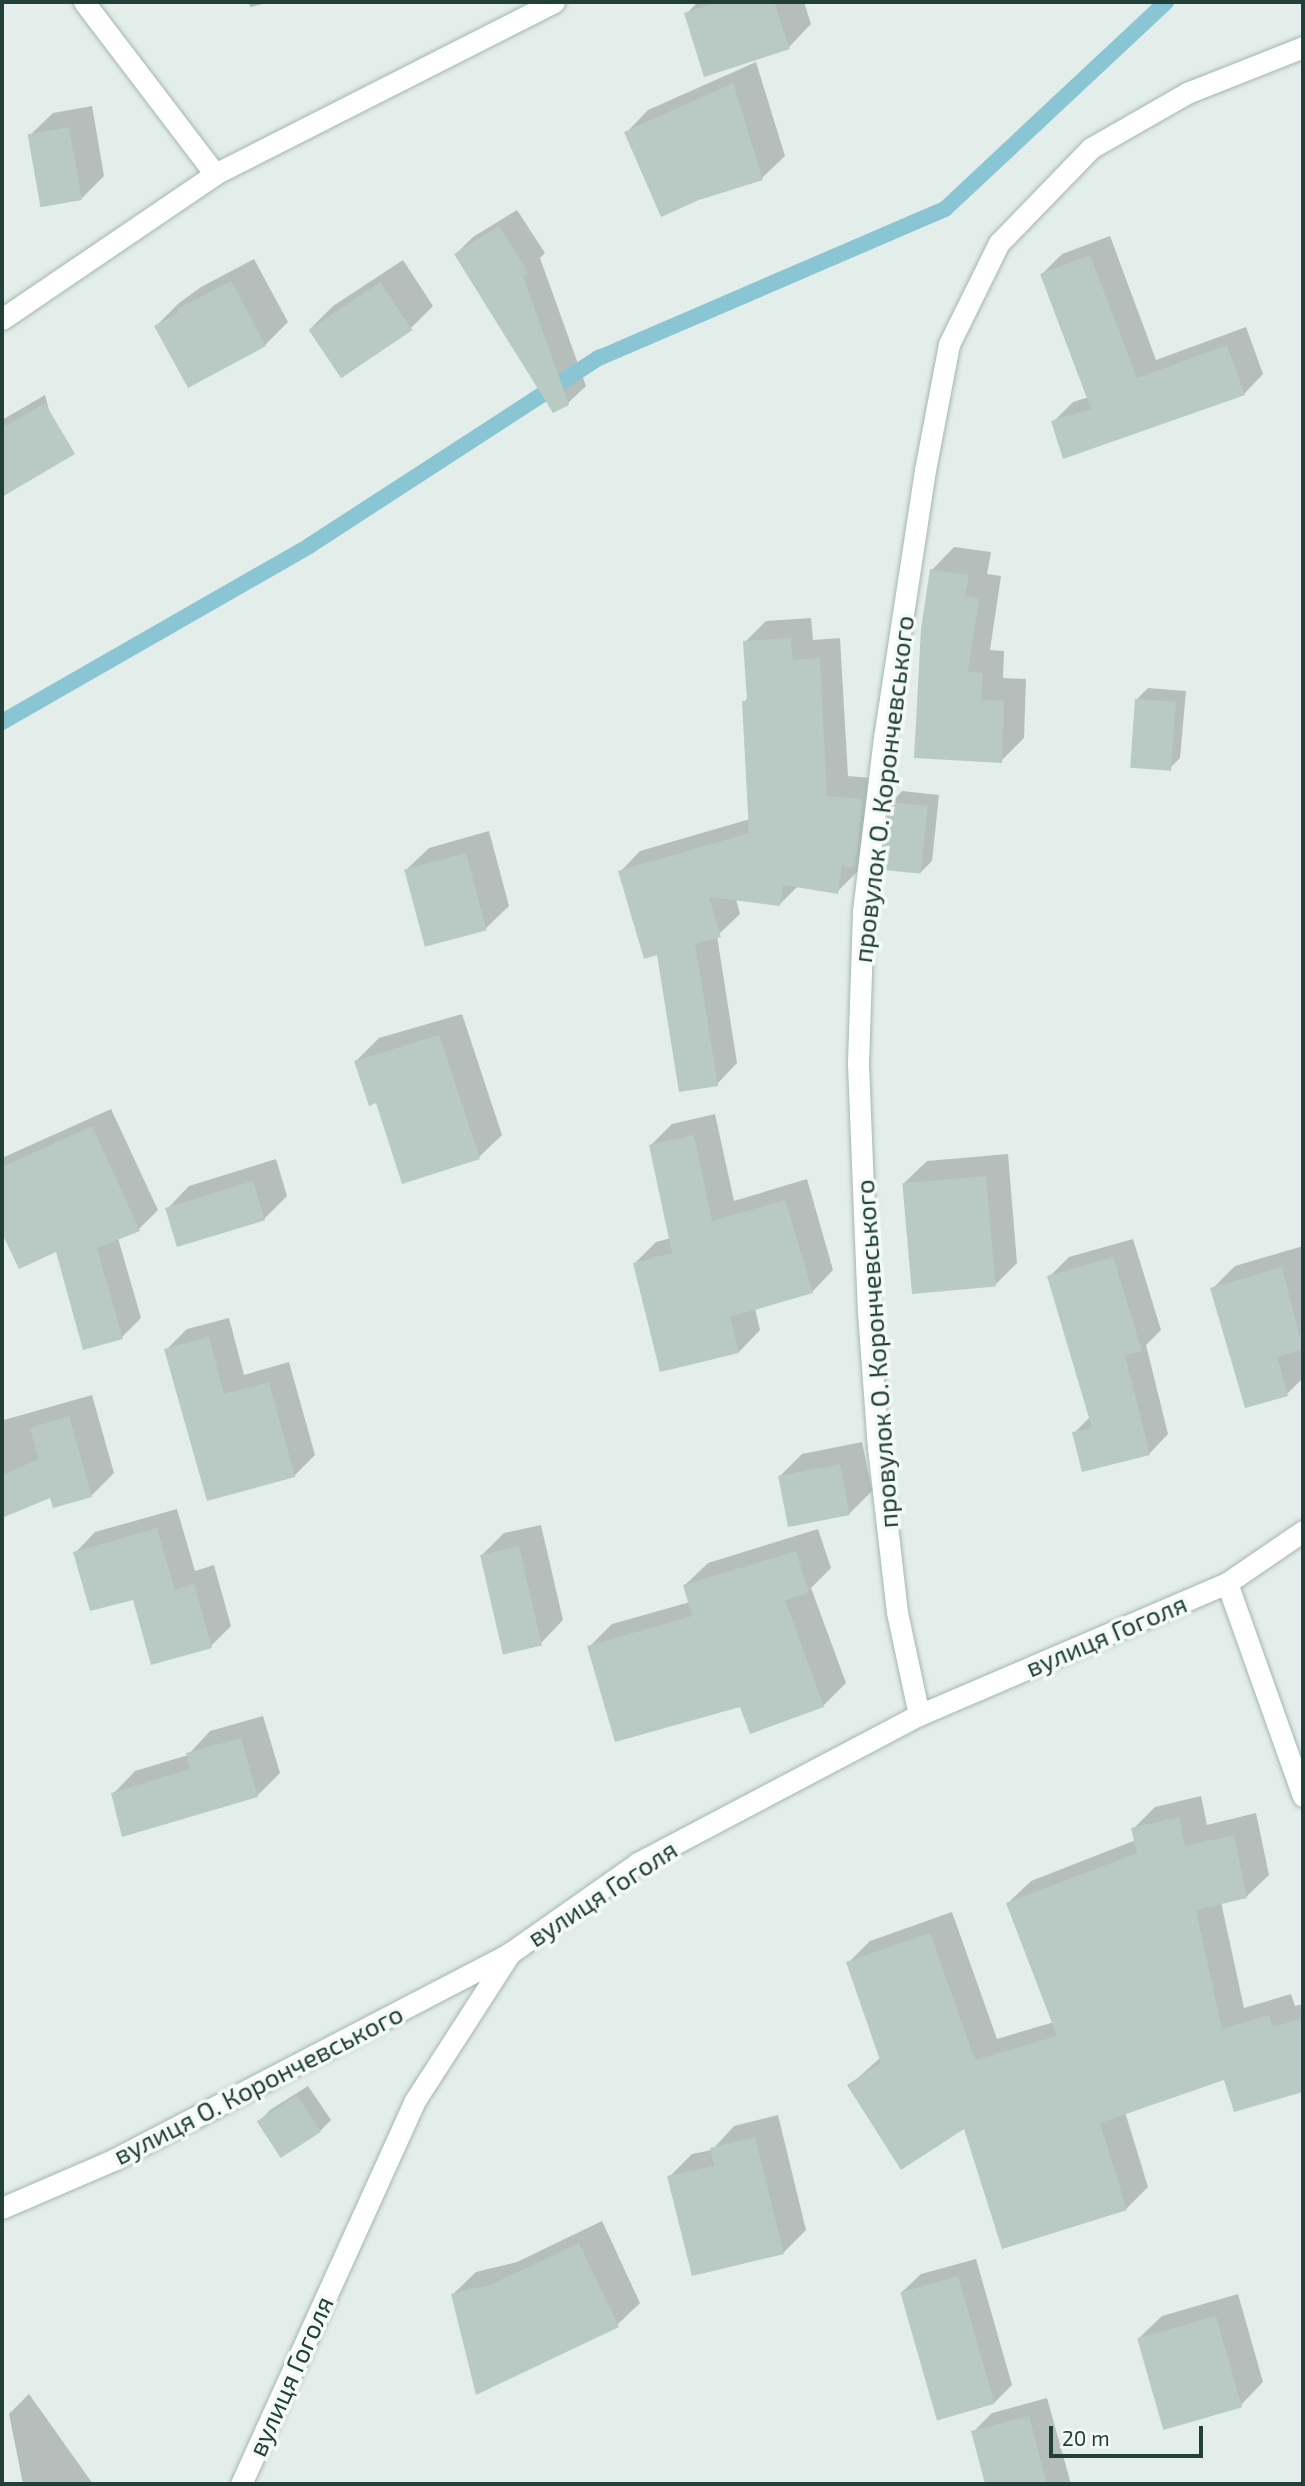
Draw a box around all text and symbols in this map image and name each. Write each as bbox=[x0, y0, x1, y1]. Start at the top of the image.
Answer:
street label: провулок О. Корончевського bbox=[846, 614, 920, 964]
street label: провулок О. Корончевського bbox=[848, 1179, 904, 1529]
street label: вулиця Гоголя bbox=[1021, 1587, 1191, 1683]
street label: вулиця Гоголя bbox=[521, 1833, 683, 1953]
street label: вулиця О. Корончевського bbox=[108, 1997, 408, 2171]
street label: вулиця Гоголя bbox=[241, 2291, 339, 2461]
scale bar bbox=[1053, 2412, 1207, 2456]
text: 20 m bbox=[1062, 2425, 1110, 2450]

